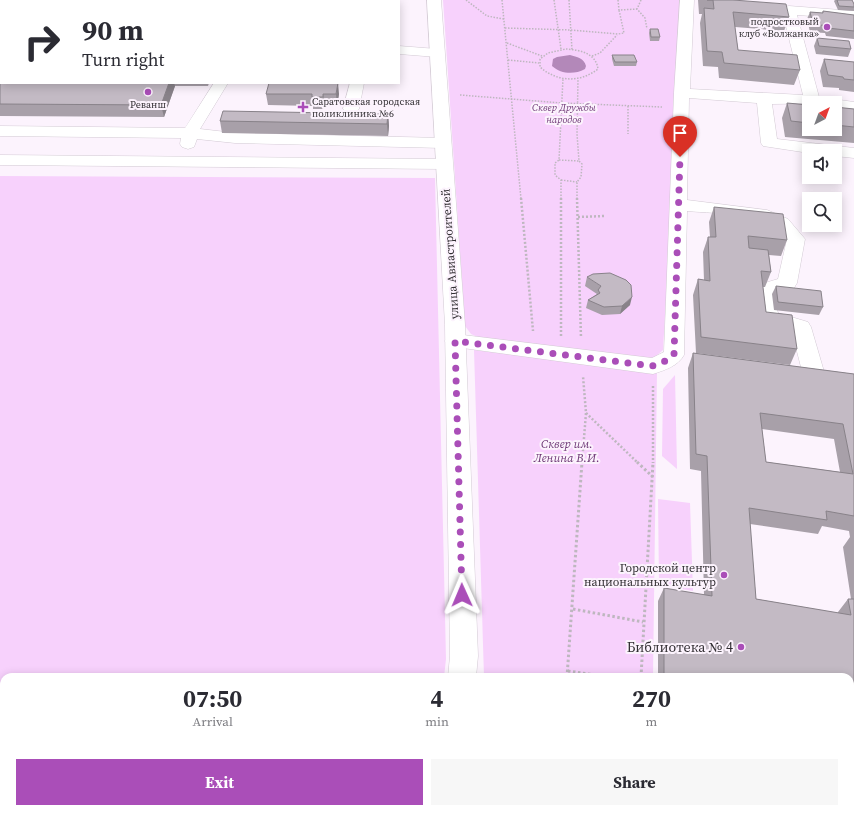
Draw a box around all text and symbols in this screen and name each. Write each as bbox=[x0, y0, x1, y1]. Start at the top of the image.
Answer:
text: 90 m bbox=[82, 11, 144, 49]
place label: подростковый клуб «Волжанка» bbox=[739, 15, 820, 40]
icon: right bbox=[16, 16, 68, 68]
marker: подростковый клуб «Волжанка» bbox=[822, 22, 832, 32]
text: Turn right bbox=[82, 47, 164, 72]
marker: Реванш bbox=[143, 87, 153, 97]
place label: Саратовская городская поликлиника №6 bbox=[312, 95, 420, 120]
north arrow bbox=[802, 96, 842, 136]
map controls bbox=[802, 96, 842, 232]
place label: Реванш bbox=[130, 98, 166, 111]
marker: Саратовская городская поликлиника №6 bbox=[297, 101, 309, 113]
park label: Сквер Дружбы народов bbox=[532, 101, 596, 126]
pin bbox=[663, 116, 697, 157]
icon: arrive bbox=[669, 122, 691, 144]
button: sound bbox=[802, 144, 842, 184]
street label: улица Авиастроителей bbox=[437, 188, 463, 320]
button: search bbox=[802, 192, 842, 232]
park label: Сквер им. Ленина В.И. bbox=[533, 436, 600, 466]
place label: Городской центр национальных культур bbox=[584, 560, 716, 590]
marker: Городской центр национальных культур bbox=[719, 570, 729, 580]
position arrow bbox=[441, 574, 483, 616]
place label: Библиотека № 4 bbox=[627, 637, 733, 657]
marker: Библиотека № 4 bbox=[736, 642, 746, 652]
text: 07:50 bbox=[183, 682, 242, 715]
text: 4 bbox=[431, 682, 444, 715]
text: 270 bbox=[632, 682, 671, 715]
text: Arrival bbox=[193, 713, 233, 730]
text: min bbox=[425, 713, 449, 730]
text: m bbox=[646, 713, 657, 730]
button: Exit bbox=[16, 759, 423, 805]
button: Share bbox=[431, 759, 838, 805]

